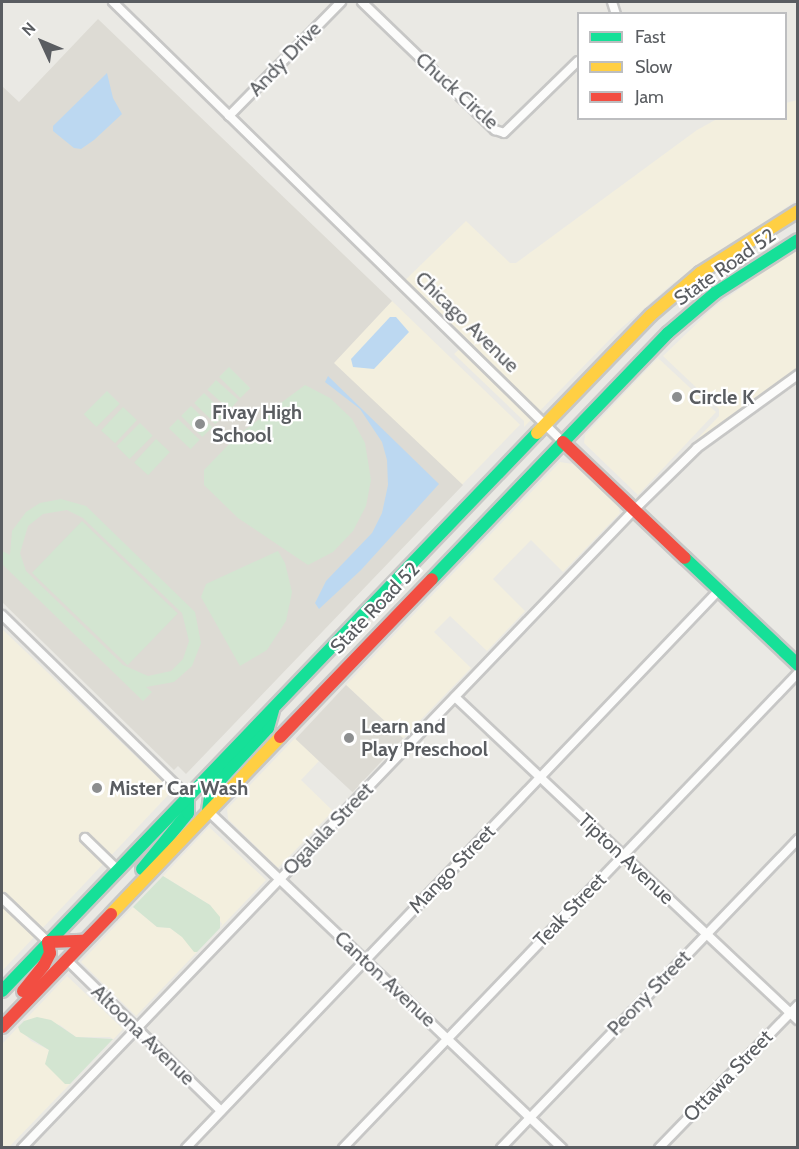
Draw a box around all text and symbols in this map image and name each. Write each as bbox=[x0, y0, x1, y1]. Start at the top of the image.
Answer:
north arrow bbox=[12, 12, 72, 72]
legend bbox=[577, 12, 787, 120]
street label: Andy Drive bbox=[244, 17, 326, 101]
text: N bbox=[18, 18, 39, 40]
text: Fast bbox=[635, 26, 666, 48]
street label: Chuck Circle bbox=[411, 48, 503, 134]
text: Slow bbox=[635, 56, 672, 78]
text: Jam bbox=[635, 86, 664, 108]
street label: State Road 52 bbox=[670, 223, 780, 311]
street label: Chicago Avenue bbox=[410, 266, 524, 378]
place label: Circle K bbox=[689, 385, 754, 409]
marker: Circle K bbox=[670, 390, 684, 404]
place label: Fivay High School bbox=[212, 400, 302, 447]
marker: Fivay High School bbox=[193, 417, 207, 431]
street label: State Road 52 bbox=[325, 557, 425, 659]
place label: Learn and Play Preschool bbox=[361, 714, 488, 761]
marker: Learn and Play Preschool bbox=[342, 731, 356, 745]
place label: Mister Car Wash bbox=[109, 776, 248, 800]
street label: Ogalala Street bbox=[278, 778, 378, 880]
marker: Mister Car Wash bbox=[90, 781, 104, 795]
street label: Tipton Avenue bbox=[573, 808, 679, 910]
street label: Mango Street bbox=[404, 820, 500, 918]
street label: Teak Street bbox=[529, 868, 611, 952]
street label: Canton Avenue bbox=[329, 926, 441, 1032]
street label: Peony Street bbox=[602, 945, 696, 1041]
street label: Altoona Avenue bbox=[86, 980, 200, 1090]
street label: Ottawa Street bbox=[678, 1025, 778, 1127]

